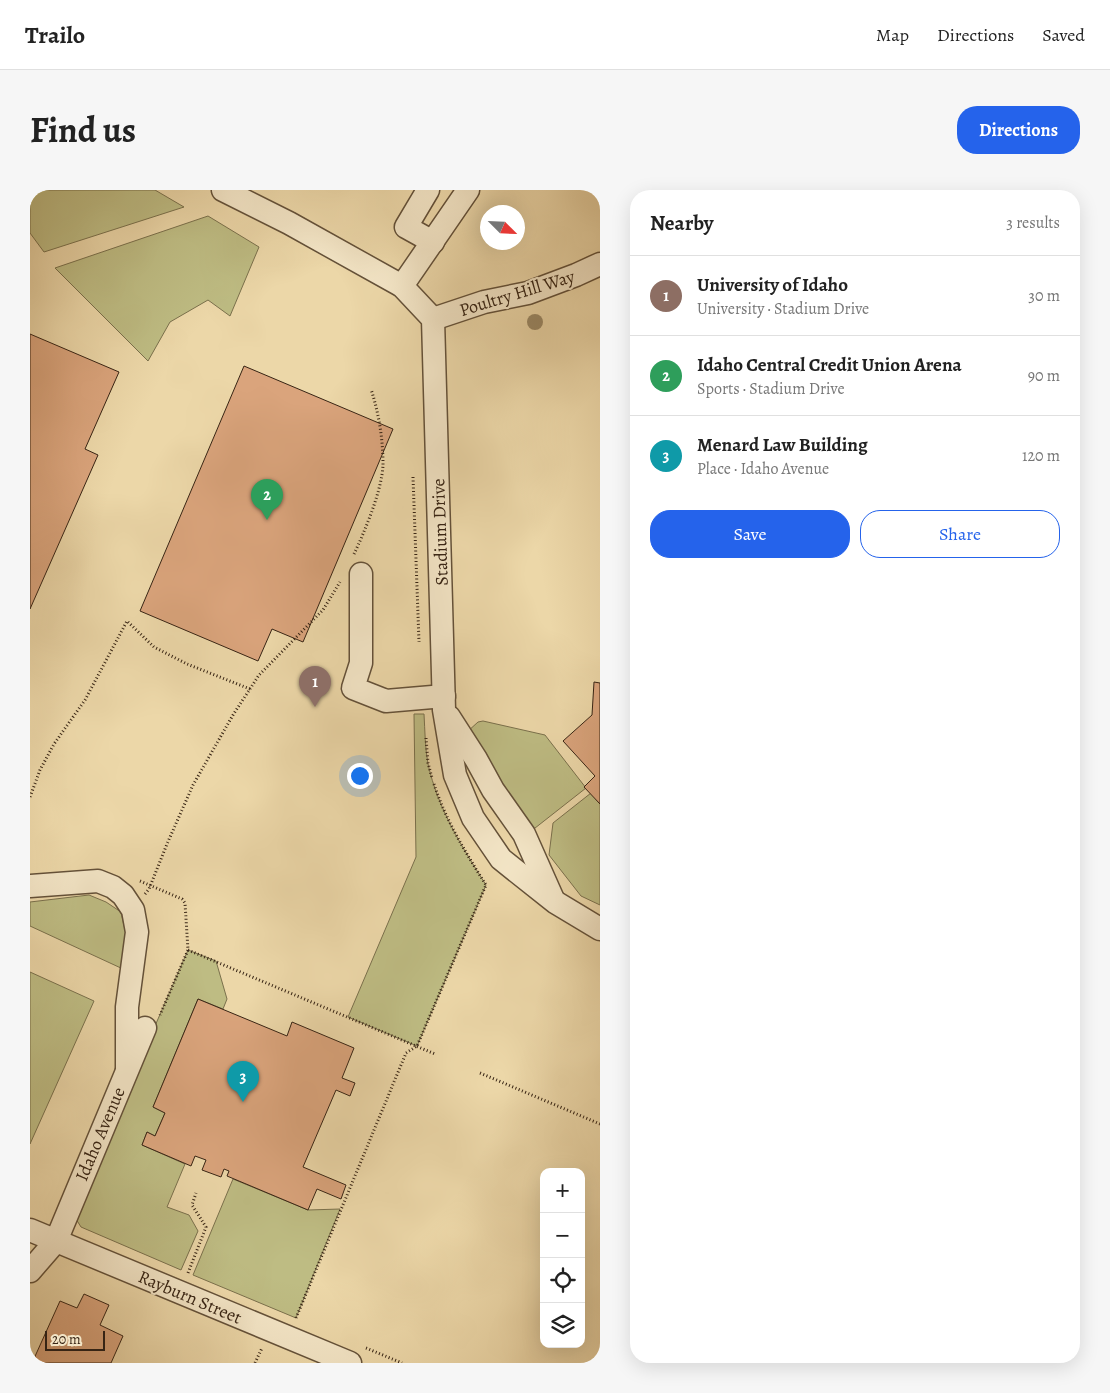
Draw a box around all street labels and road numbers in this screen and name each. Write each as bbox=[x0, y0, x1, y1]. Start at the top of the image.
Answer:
street label: Poultry Hill Way bbox=[457, 264, 578, 322]
street label: Stadium Drive bbox=[426, 478, 454, 586]
street label: Idaho Avenue bbox=[69, 1083, 131, 1185]
street label: Rayburn Street bbox=[135, 1264, 245, 1330]

